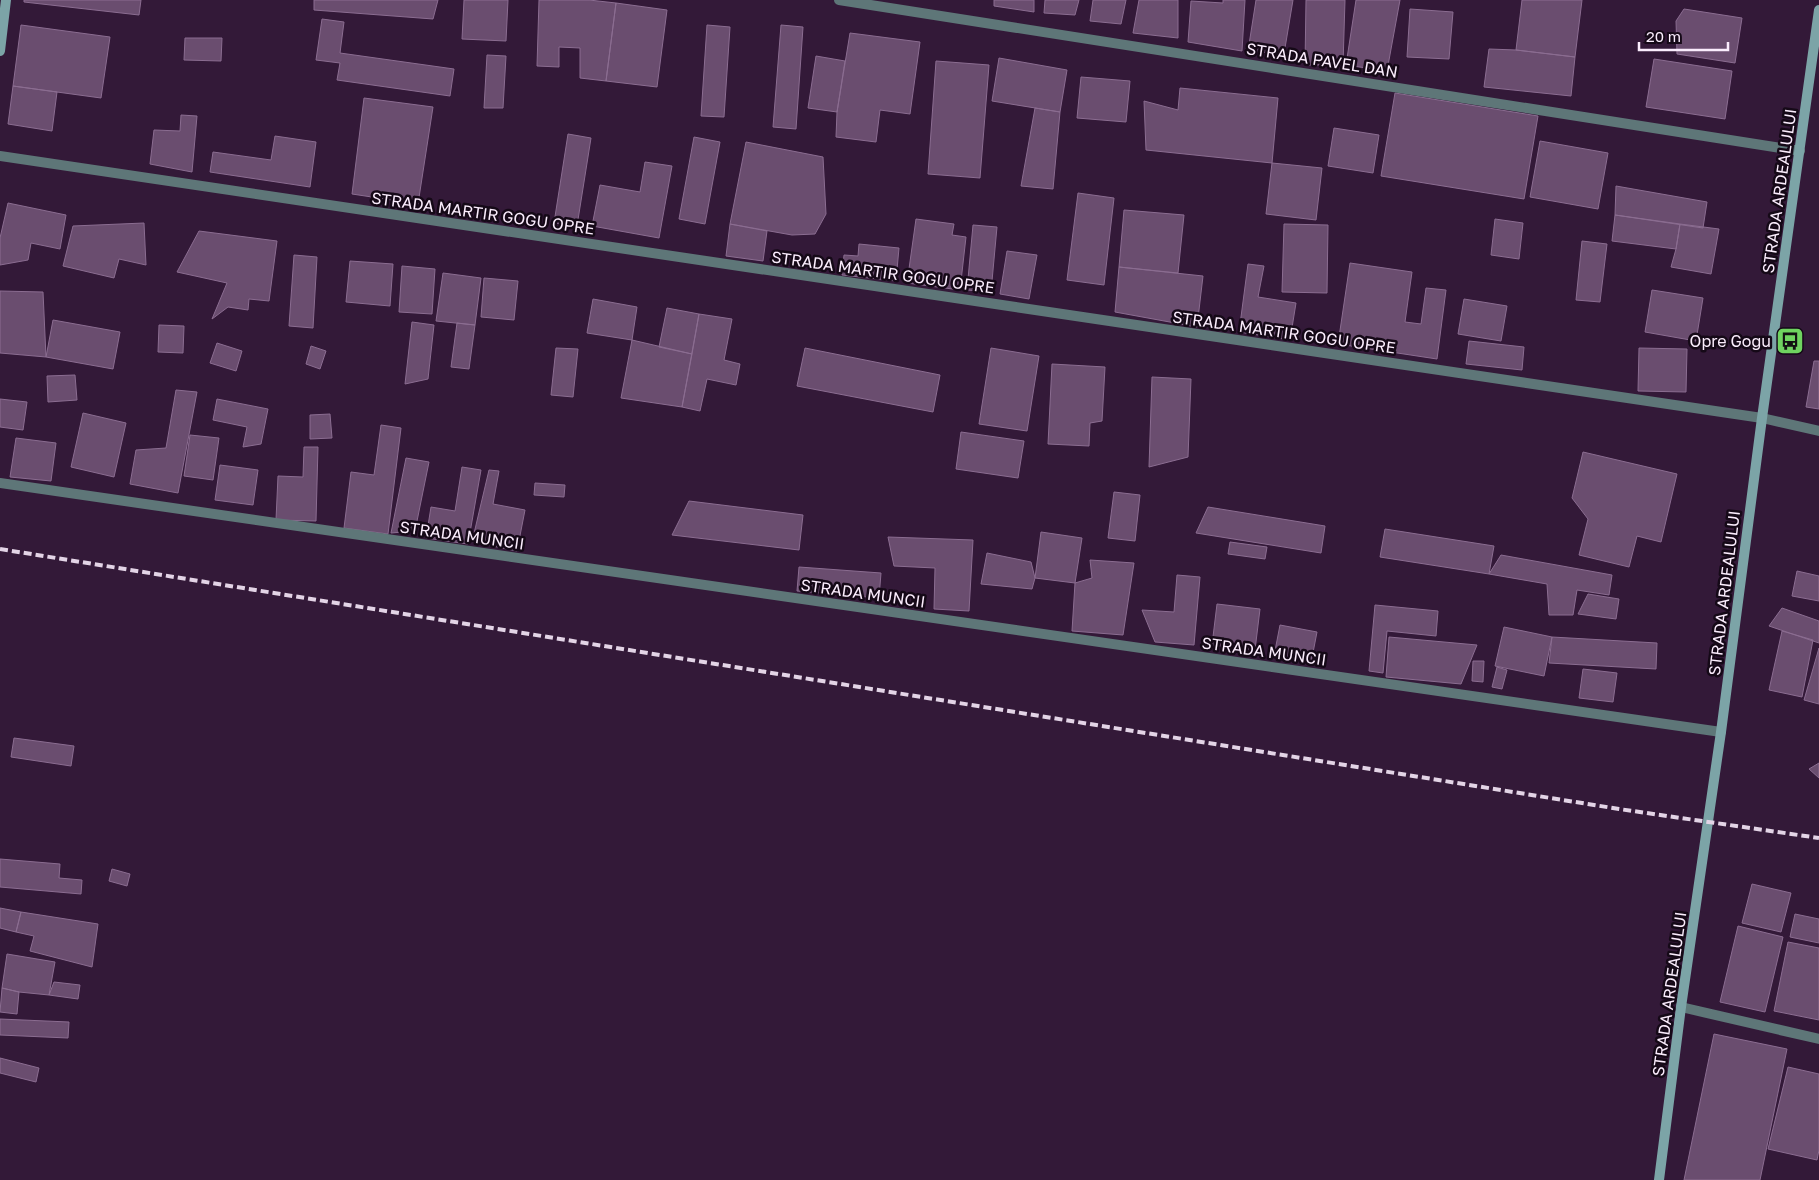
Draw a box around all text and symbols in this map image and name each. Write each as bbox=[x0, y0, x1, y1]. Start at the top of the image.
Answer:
scale bar bbox=[1639, 20, 1728, 52]
text: 20 m bbox=[1646, 27, 1681, 45]
street label: STRADA PAVEL DAN bbox=[1245, 38, 1399, 82]
street label: STRADA ARDEALULUI bbox=[1758, 107, 1800, 275]
street label: STRADA MARTIR GOGU OPRE bbox=[370, 187, 596, 239]
street label: STRADA MARTIR GOGU OPRE bbox=[770, 246, 996, 298]
street label: STRADA MARTIR GOGU OPRE bbox=[1171, 306, 1397, 358]
bus stop icon: Opre Gogu bbox=[1775, 326, 1805, 356]
place label: Opre Gogu bbox=[1690, 331, 1771, 351]
street label: STRADA ARDEALULUI bbox=[1704, 509, 1744, 677]
street label: STRADA MUNCII bbox=[398, 516, 526, 554]
street label: STRADA MUNCII bbox=[799, 574, 927, 612]
street label: STRADA MUNCII bbox=[1200, 632, 1328, 670]
street label: STRADA ARDEALULUI bbox=[1648, 910, 1690, 1078]

